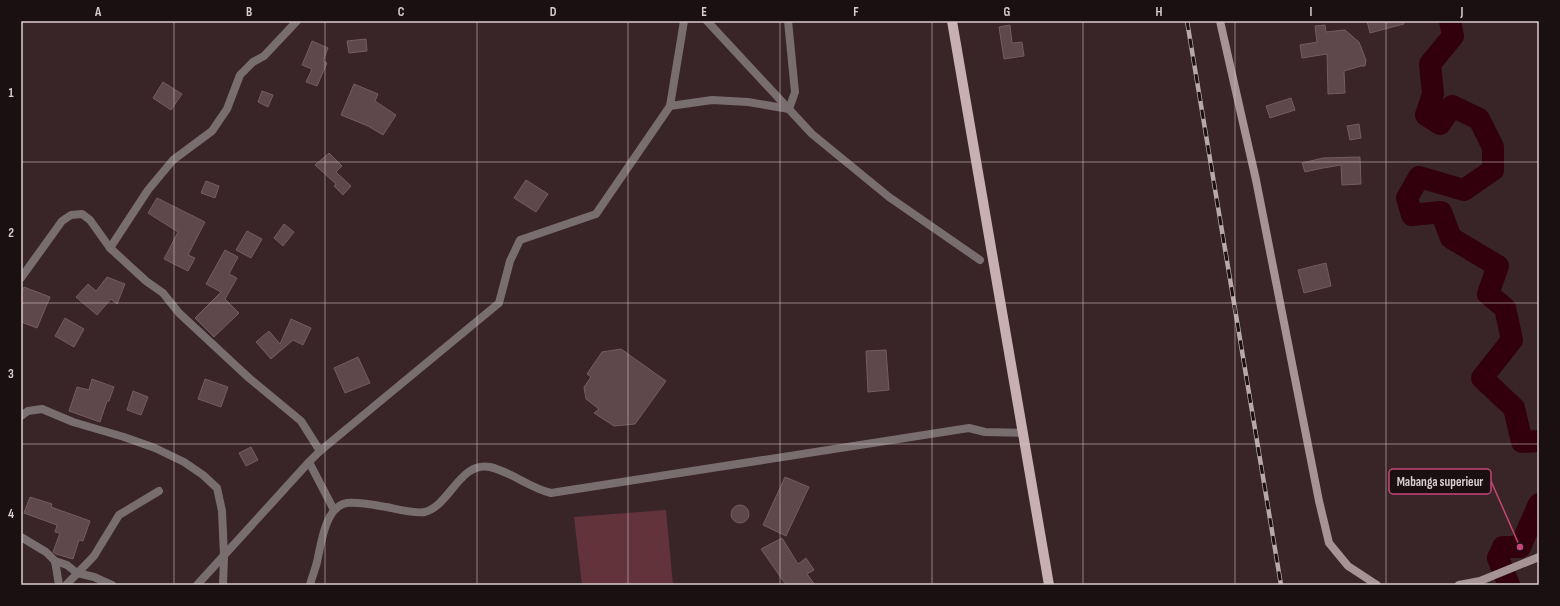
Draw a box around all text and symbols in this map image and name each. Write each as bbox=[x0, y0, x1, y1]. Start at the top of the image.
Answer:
text: A bbox=[94, 4, 102, 20]
text: B bbox=[246, 4, 252, 20]
text: C bbox=[398, 4, 405, 20]
text: D bbox=[550, 4, 557, 20]
text: E bbox=[701, 4, 707, 20]
text: F bbox=[853, 4, 859, 20]
text: G bbox=[1004, 4, 1011, 20]
text: H bbox=[1156, 4, 1163, 20]
text: I bbox=[1310, 4, 1313, 20]
text: J bbox=[1460, 4, 1464, 20]
text: 1 bbox=[8, 85, 14, 101]
text: 2 bbox=[8, 225, 14, 241]
text: 3 bbox=[8, 366, 14, 382]
callout: Mabanga superieur bbox=[1389, 469, 1491, 494]
text: Mabanga superieur bbox=[1397, 474, 1483, 490]
text: 4 bbox=[8, 506, 14, 522]

